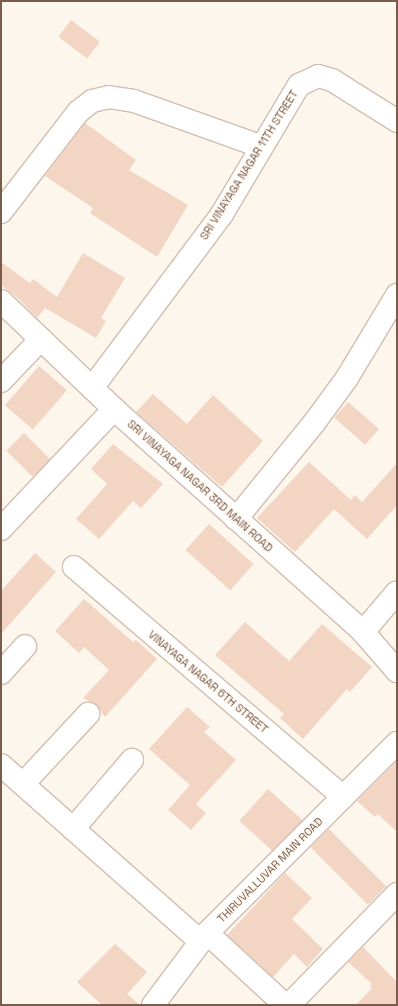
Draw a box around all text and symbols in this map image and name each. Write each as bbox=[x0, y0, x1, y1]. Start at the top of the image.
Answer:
street label: SRI VINAYAGA NAGAR 11TH STREET bbox=[197, 88, 301, 242]
street label: SRI VINAYAGA NAGAR 3RD MAIN ROAD bbox=[125, 417, 275, 555]
street label: VINAYAGA NAGAR 6TH STREET bbox=[145, 628, 271, 736]
street label: THIRUVALLUVAR MAIN ROAD bbox=[215, 815, 325, 925]

